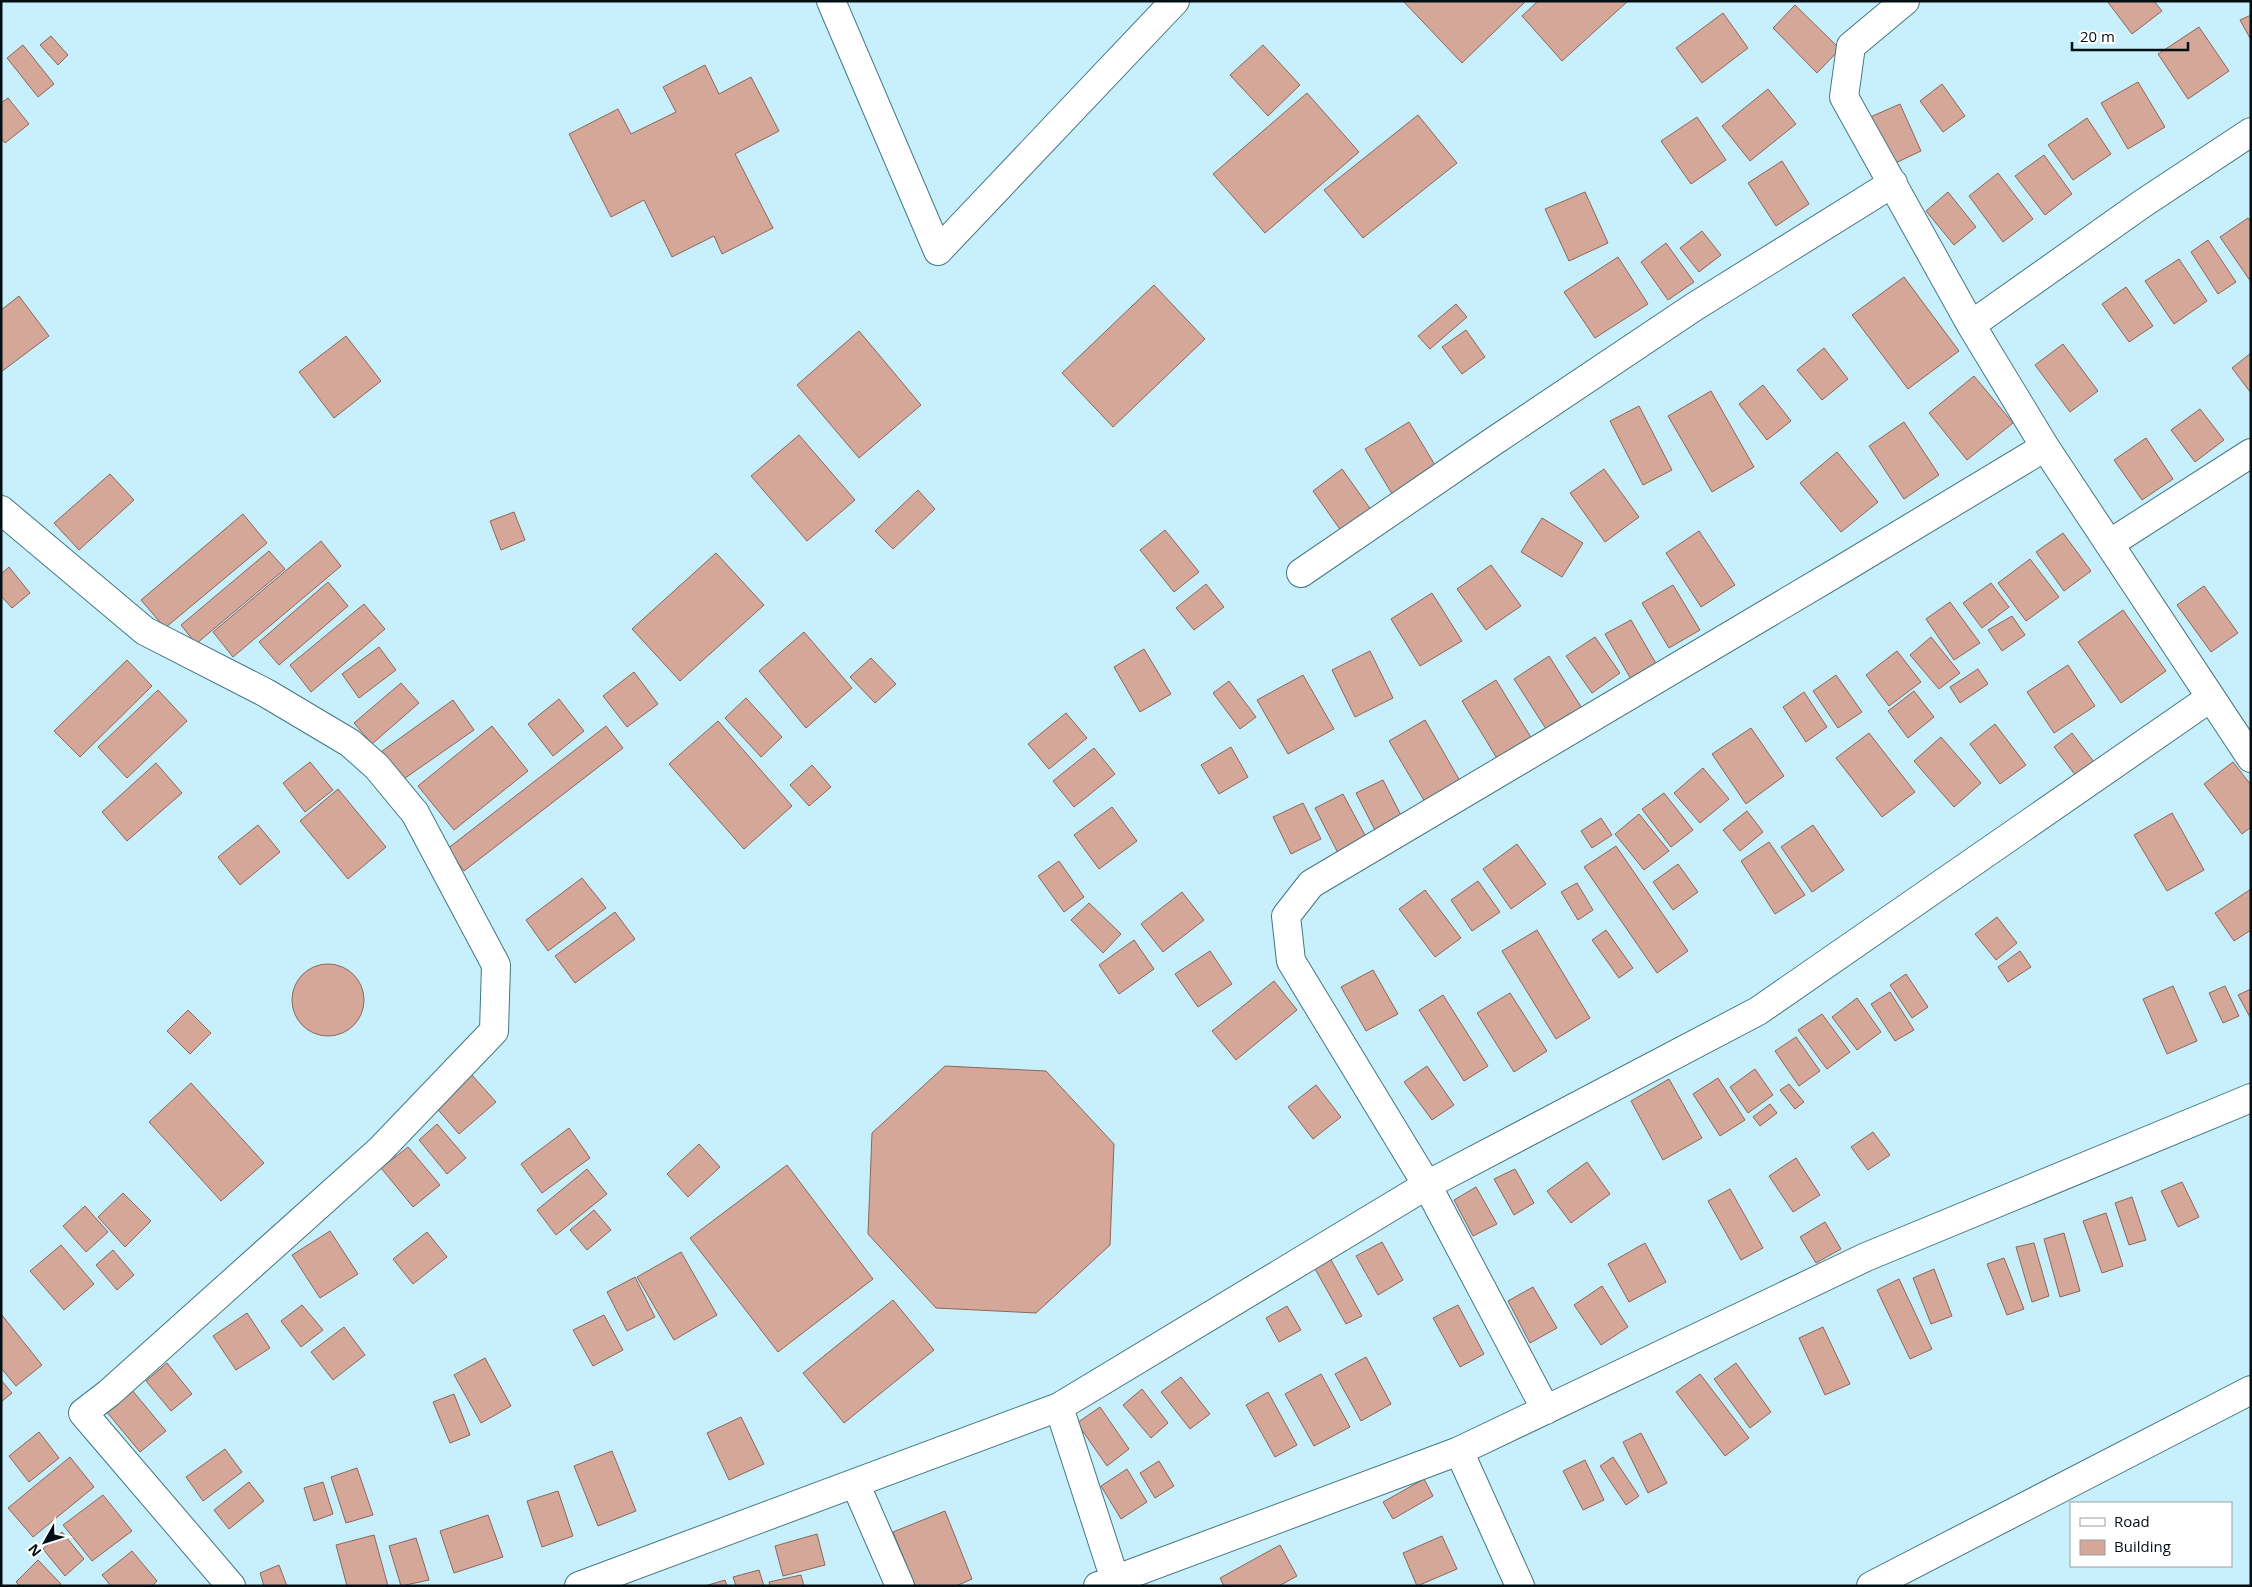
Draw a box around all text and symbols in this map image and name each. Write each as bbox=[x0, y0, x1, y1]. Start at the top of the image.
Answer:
scale bar bbox=[2072, 20, 2188, 52]
text: 20 m bbox=[2080, 26, 2115, 46]
legend bbox=[2070, 1502, 2232, 1567]
text: Road bbox=[2114, 1511, 2150, 1531]
north arrow bbox=[20, 1517, 70, 1567]
text: Building bbox=[2114, 1536, 2171, 1556]
text: N bbox=[24, 1540, 45, 1561]

